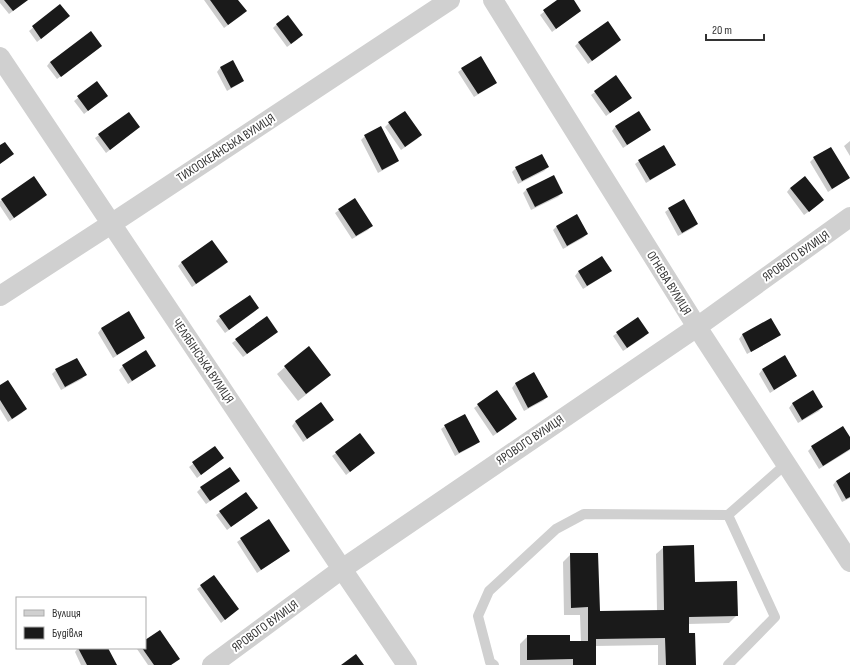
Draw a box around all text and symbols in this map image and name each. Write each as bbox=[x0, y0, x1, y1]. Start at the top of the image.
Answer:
scale bar bbox=[706, 16, 764, 42]
text: 20 m bbox=[712, 23, 732, 38]
street label: ТИХООКЕАНСЬКА ВУЛИЦЯ bbox=[174, 110, 278, 186]
street label: ЯРОВОГО ВУЛИЦЯ bbox=[759, 227, 833, 285]
street label: ОГНЄВА ВУЛИЦЯ bbox=[643, 248, 695, 318]
street label: ЧЕЛЯБІНСЬКА ВУЛИЦЯ bbox=[169, 316, 237, 406]
street label: ЯРОВОГО ВУЛИЦЯ bbox=[493, 411, 567, 469]
legend bbox=[16, 597, 146, 649]
street label: ЯРОВОГО ВУЛИЦЯ bbox=[229, 597, 301, 655]
text: Вулиця bbox=[52, 606, 81, 621]
text: Будівля bbox=[52, 626, 83, 641]

